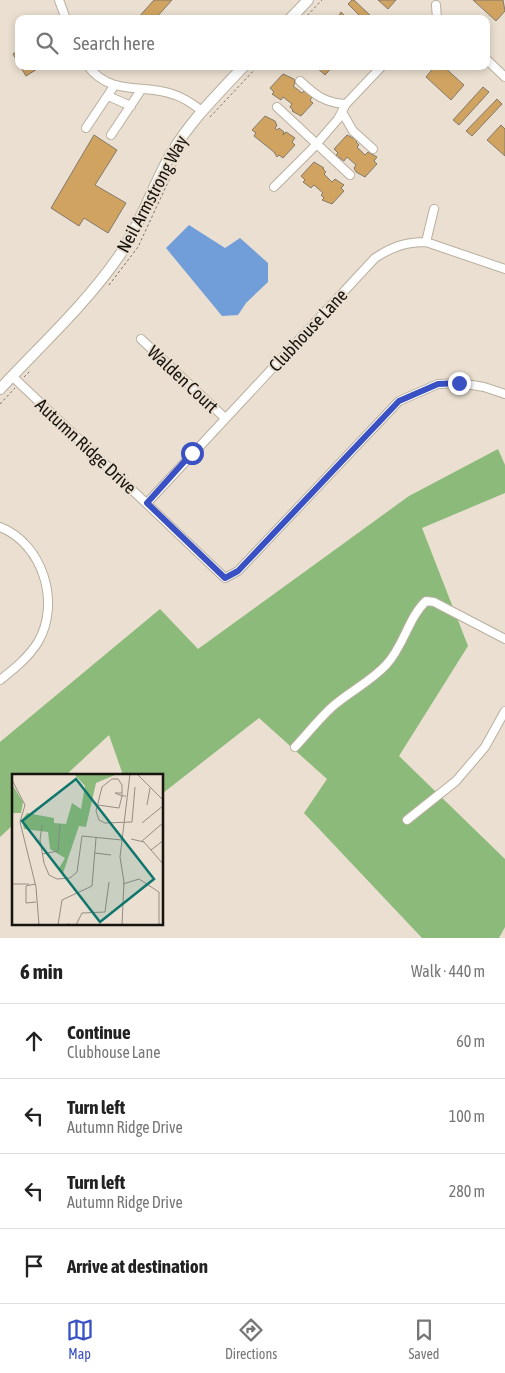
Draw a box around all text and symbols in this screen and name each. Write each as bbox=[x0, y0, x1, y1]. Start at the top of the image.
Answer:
search box bbox=[15, 15, 490, 70]
icon: search bbox=[33, 29, 61, 57]
text: Search here bbox=[73, 32, 155, 54]
street label: Neil Armstrong Way bbox=[112, 132, 192, 256]
street label: Clubhouse Lane bbox=[264, 284, 352, 376]
street label: Walden Court bbox=[143, 341, 223, 417]
route end bbox=[448, 372, 471, 395]
street label: Autumn Ridge Drive bbox=[31, 394, 141, 498]
route start bbox=[181, 442, 204, 465]
inset map bbox=[12, 774, 164, 926]
text: 6 min bbox=[20, 959, 63, 983]
text: Walk · 440 m bbox=[411, 962, 485, 980]
text: Continue bbox=[67, 1021, 131, 1043]
icon: ahead bbox=[20, 1027, 48, 1055]
text: 60 m bbox=[456, 1032, 485, 1050]
text: Clubhouse Lane bbox=[67, 1043, 161, 1061]
text: Turn left bbox=[67, 1096, 125, 1118]
icon: left bbox=[20, 1102, 48, 1130]
text: 100 m bbox=[449, 1107, 485, 1125]
text: Autumn Ridge Drive bbox=[67, 1118, 183, 1136]
text: Turn left bbox=[67, 1171, 125, 1193]
icon: left bbox=[20, 1177, 48, 1205]
text: 280 m bbox=[449, 1182, 485, 1200]
text: Autumn Ridge Drive bbox=[67, 1193, 183, 1211]
icon: arrive bbox=[20, 1252, 48, 1280]
text: Arrive at destination bbox=[67, 1255, 208, 1277]
tab: Map bbox=[66, 1316, 94, 1362]
tab: Directions bbox=[225, 1316, 277, 1362]
tab: Saved bbox=[408, 1316, 439, 1362]

